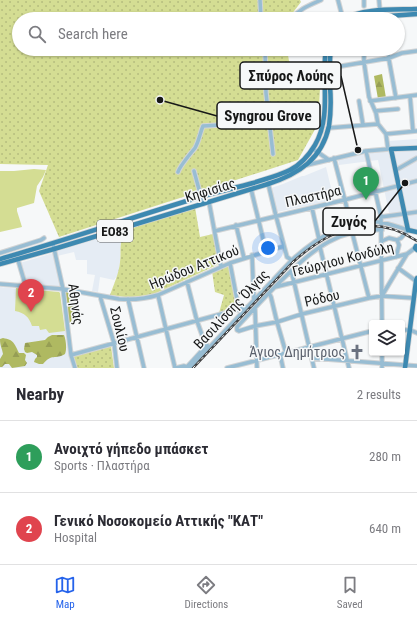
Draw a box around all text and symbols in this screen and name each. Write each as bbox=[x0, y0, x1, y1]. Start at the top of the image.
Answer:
search box bbox=[12, 12, 405, 56]
icon: search bbox=[26, 23, 48, 45]
text: Search here bbox=[58, 25, 128, 43]
callout: Σπύρος Λούης bbox=[240, 62, 341, 89]
text: Σπύρος Λούης bbox=[248, 67, 334, 85]
callout: Syngrou Grove bbox=[217, 102, 320, 129]
text: Syngrou Grove bbox=[224, 107, 312, 125]
pin: 1 bbox=[353, 167, 379, 200]
street label: Κηφισίας bbox=[183, 175, 237, 206]
street label: Πλαστήρα bbox=[284, 182, 343, 210]
callout: Ζυγός bbox=[323, 208, 375, 235]
text: Ζυγός bbox=[331, 213, 367, 231]
road number: ΕΟ83 bbox=[97, 220, 133, 242]
your location bbox=[258, 238, 278, 258]
street label: Γεώργιου Κονδύλη bbox=[291, 239, 395, 279]
street label: Ηρώδου Αττικού bbox=[147, 242, 241, 292]
street label: Βασιλίσσης Όλγας bbox=[190, 266, 272, 352]
pin: 2 bbox=[18, 279, 44, 312]
street label: Αθηνάς bbox=[65, 282, 87, 326]
street label: Ρόδου bbox=[303, 286, 341, 310]
street label: Σουλίου bbox=[107, 305, 133, 353]
map controls bbox=[369, 320, 405, 356]
button: layers bbox=[369, 320, 405, 356]
church icon: Άγιος Δημήτριος bbox=[348, 343, 366, 361]
place label: Άγιος Δημήτριος bbox=[249, 344, 345, 360]
text: Nearby bbox=[16, 384, 64, 404]
text: 2 results bbox=[357, 387, 401, 402]
text: Ανοιχτό γήπεδο μπάσκετ bbox=[54, 440, 208, 458]
text: 1 bbox=[26, 449, 32, 464]
text: 280 m bbox=[369, 449, 401, 464]
text: Sports · Πλαστήρα bbox=[54, 458, 150, 473]
text: Γενικό Νοσοκομείο Αττικής "ΚΑΤ" bbox=[54, 512, 263, 530]
text: 2 bbox=[26, 521, 32, 536]
text: 640 m bbox=[369, 521, 401, 536]
text: Hospital bbox=[54, 530, 97, 545]
tab: Map bbox=[54, 574, 76, 611]
tab: Directions bbox=[184, 574, 228, 611]
tab: Saved bbox=[337, 574, 363, 611]

